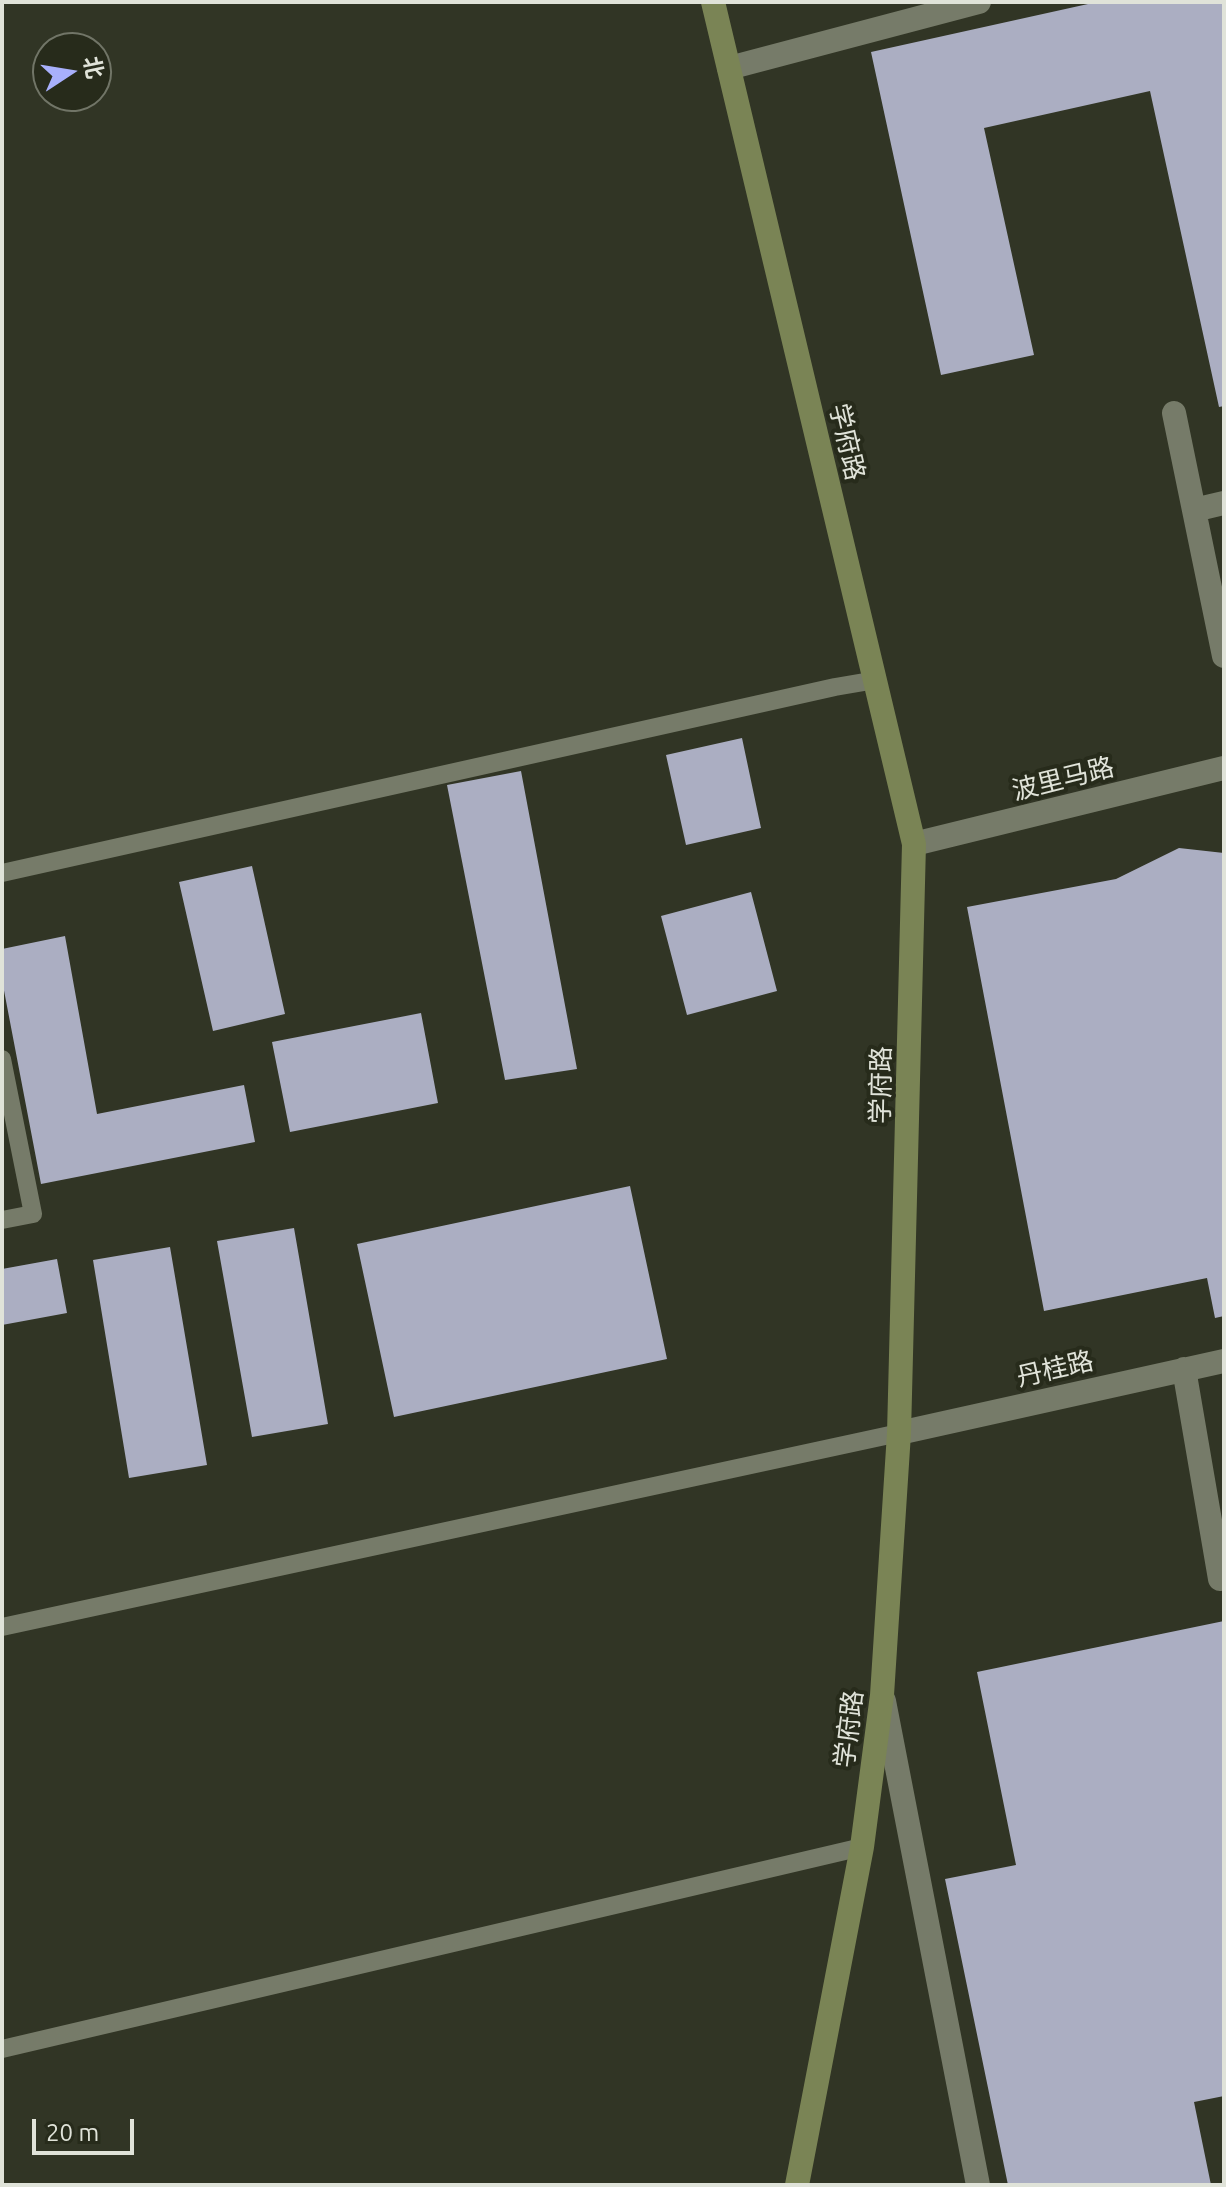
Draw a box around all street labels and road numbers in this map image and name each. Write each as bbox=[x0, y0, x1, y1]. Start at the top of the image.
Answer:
street label: 学府路 bbox=[823, 400, 871, 484]
street label: 波里马路 bbox=[1009, 751, 1117, 807]
street label: 学府路 bbox=[865, 1046, 897, 1124]
street label: 丹桂路 bbox=[1013, 1345, 1097, 1393]
street label: 学府路 bbox=[829, 1688, 869, 1770]

